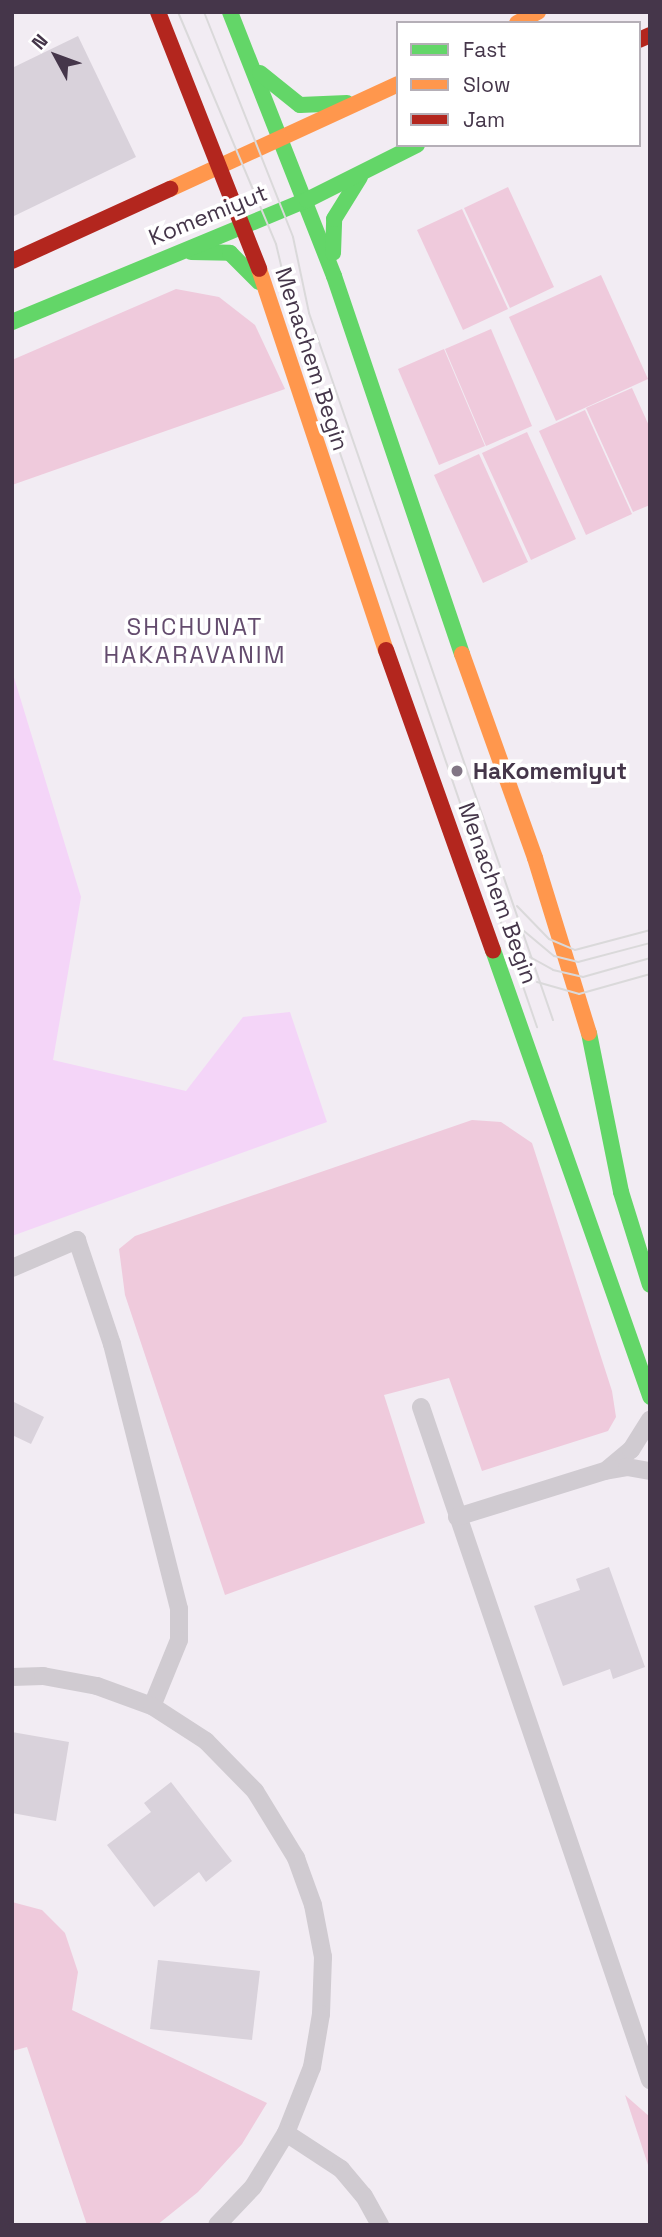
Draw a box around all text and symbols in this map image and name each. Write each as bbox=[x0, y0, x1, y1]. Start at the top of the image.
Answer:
north arrow bbox=[21, 21, 91, 91]
legend bbox=[396, 21, 641, 147]
text: N bbox=[26, 29, 53, 55]
text: Fast bbox=[463, 36, 507, 63]
text: Slow bbox=[463, 71, 511, 98]
text: Jam bbox=[463, 106, 505, 133]
street label: Komemiyut bbox=[145, 179, 271, 251]
street label: Menachem Begin bbox=[269, 264, 355, 454]
district label: SHCHUNAT HAKARAVANIM bbox=[105, 613, 285, 669]
place label: HaKomemiyut bbox=[473, 757, 627, 785]
marker: HaKomemiyut bbox=[447, 761, 467, 781]
street label: Menachem Begin bbox=[452, 799, 544, 987]

